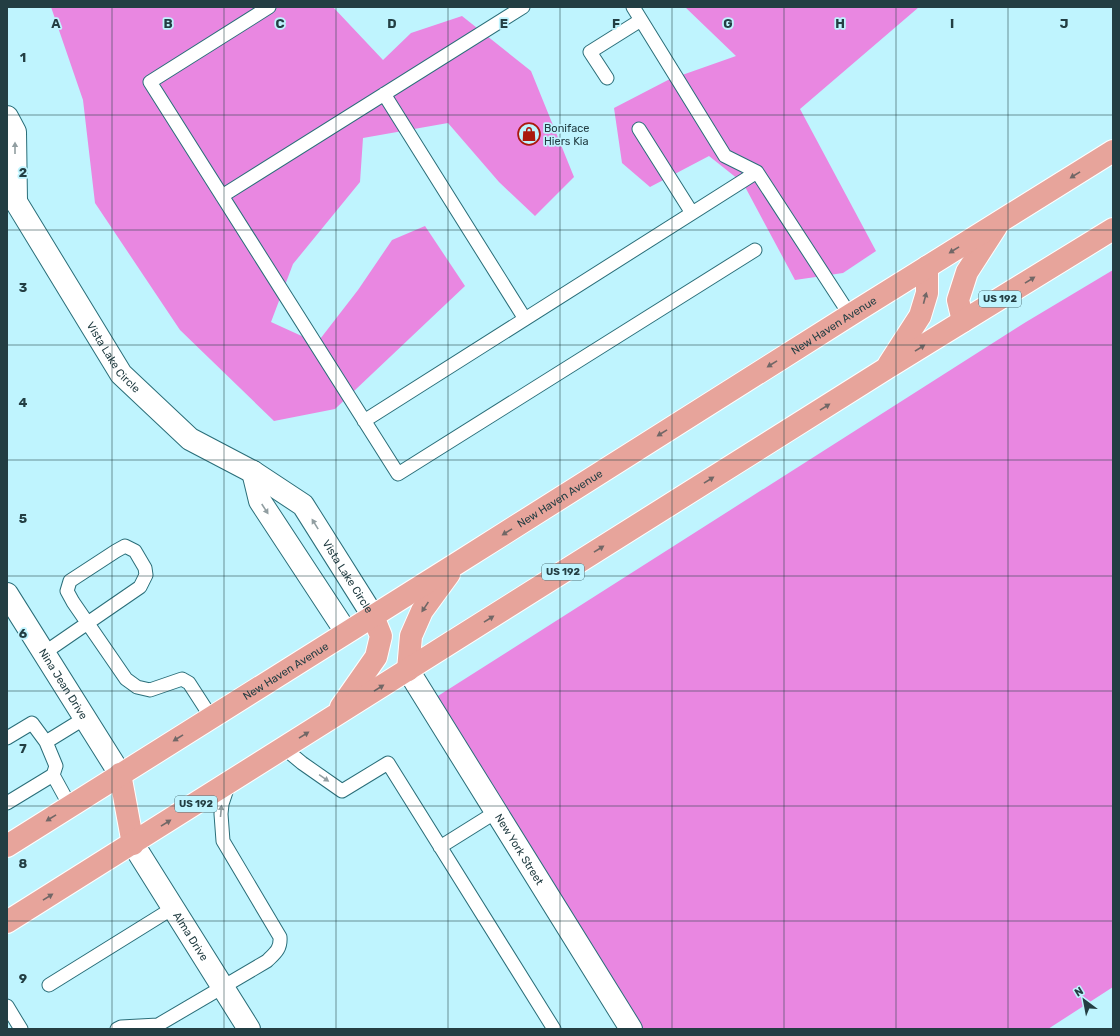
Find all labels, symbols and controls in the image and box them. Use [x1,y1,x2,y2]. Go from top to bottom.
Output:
text: A [51,16,61,31]
text: B [163,16,173,31]
text: C [275,16,285,31]
text: D [387,16,397,31]
text: E [500,16,508,31]
text: F [612,16,620,31]
text: G [723,16,733,31]
text: H [835,16,845,31]
text: I [950,16,954,31]
text: J [1060,16,1068,31]
text: 1 [20,50,26,65]
shop icon: Boniface Hiers Kia [516,121,542,147]
place label: Boniface Hiers Kia [544,122,589,148]
one-way arrow [12,141,18,154]
text: 2 [19,165,27,180]
one-way arrow [1070,171,1080,179]
one-way arrow [949,246,959,254]
one-way arrow [1025,276,1036,283]
text: 3 [19,280,28,295]
road number: US 192 [979,291,1021,307]
one-way arrow [922,292,928,304]
street label: New Haven Avenue [789,294,879,357]
street label: Vista Lake Circle [84,319,143,395]
one-way arrow [915,344,925,352]
one-way arrow [767,360,777,368]
text: 4 [19,395,28,410]
one-way arrow [820,403,830,411]
one-way arrow [657,430,668,437]
street label: New Haven Avenue [515,467,605,530]
one-way arrow [704,476,714,484]
one-way arrow [261,503,269,514]
text: 5 [19,511,27,526]
one-way arrow [312,518,319,530]
one-way arrow [502,528,512,536]
street label: Vista Lake Circle [320,537,376,615]
one-way arrow [593,546,605,553]
road number: US 192 [542,564,584,580]
one-way arrow [421,602,429,613]
one-way arrow [483,615,495,622]
text: 6 [19,626,28,641]
street label: New Haven Avenue [240,639,331,703]
street label: Nina Jean Drive [36,646,90,721]
one-way arrow [373,684,385,691]
one-way arrow [299,731,309,739]
one-way arrow [172,734,184,741]
text: 7 [19,741,27,756]
one-way arrow [319,774,329,782]
road number: US 192 [175,796,217,812]
one-way arrow [218,805,225,817]
street label: New York Street [492,811,547,888]
one-way arrow [46,814,57,821]
one-way arrow [161,819,171,827]
text: 8 [19,856,28,871]
one-way arrow [43,893,53,901]
street label: Alma Drive [171,910,211,963]
text: 9 [19,971,27,986]
north arrow [1064,980,1104,1020]
text: N [1072,984,1086,1000]

